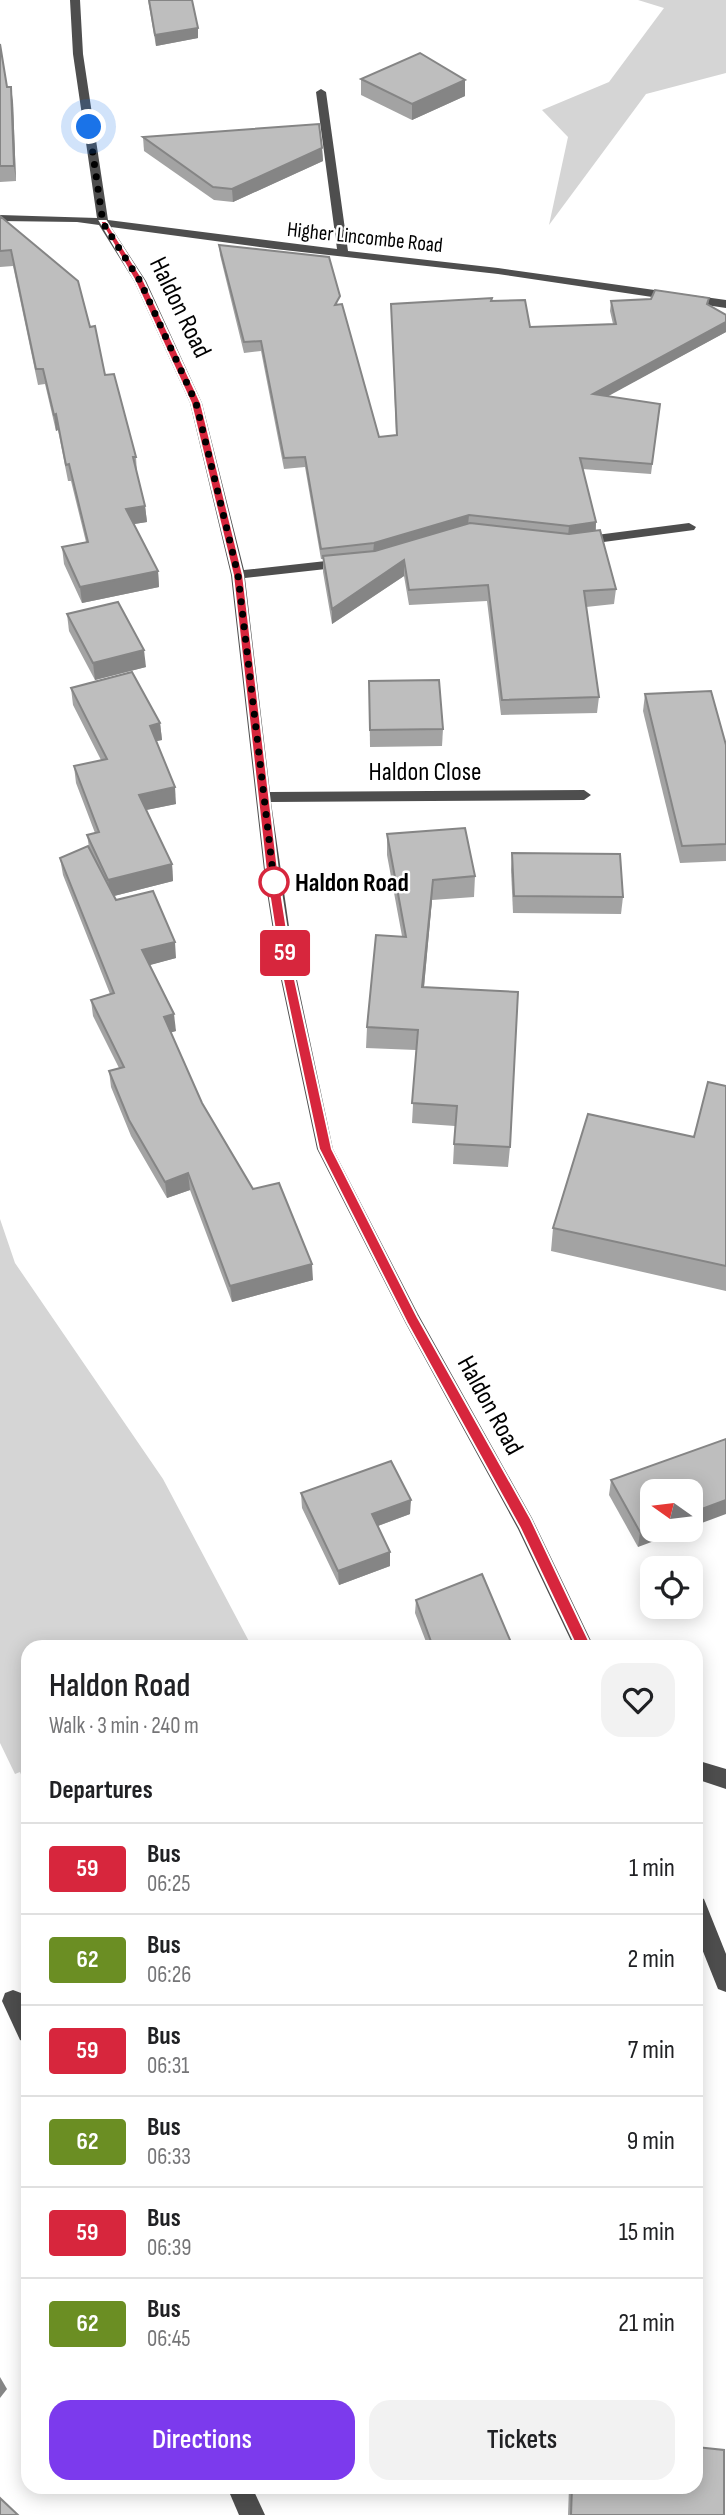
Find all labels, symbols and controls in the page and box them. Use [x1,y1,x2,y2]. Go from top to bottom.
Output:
your location [71,109,106,144]
street label: Higher Lincombe Road [286,217,444,258]
street label: Haldon Road [142,252,217,363]
street label: Haldon Close [369,757,481,788]
marker: Haldon Road [259,867,289,897]
place label: Haldon Road [295,868,409,899]
line badge: 59 [254,930,316,976]
text: 59 [274,938,296,967]
street label: Haldon Road [450,1351,529,1461]
north arrow [640,1479,704,1542]
map controls [640,1479,703,1619]
button: locate [640,1556,703,1619]
button: heart [601,1663,675,1737]
text: Haldon Road [49,1666,191,1706]
text: Walk · 3 min · 240 m [49,1712,199,1740]
text: Departures [49,1775,153,1806]
text: Bus [147,1839,181,1870]
text: 1 min [629,1853,675,1884]
text: 59 [77,1854,98,1883]
text: 06:25 [147,1870,190,1898]
text: Bus [147,1930,181,1961]
text: 2 min [627,1944,675,1975]
text: 62 [77,1945,98,1974]
text: 06:26 [147,1961,191,1989]
text: Bus [147,2021,181,2052]
text: 7 min [628,2035,675,2066]
text: 59 [77,2036,98,2065]
text: 06:31 [147,2052,189,2080]
text: Bus [147,2112,181,2143]
text: 9 min [627,2126,675,2157]
text: 62 [77,2127,98,2156]
text: 06:33 [147,2143,191,2171]
text: Bus [147,2203,181,2234]
text: 15 min [619,2217,675,2248]
text: 59 [77,2218,98,2247]
text: 06:39 [147,2234,192,2262]
text: Bus [147,2294,181,2325]
text: 21 min [618,2308,675,2339]
text: 62 [77,2309,98,2338]
text: 06:45 [147,2325,191,2353]
button: Directions [49,2400,355,2480]
button: Tickets [369,2400,675,2480]

